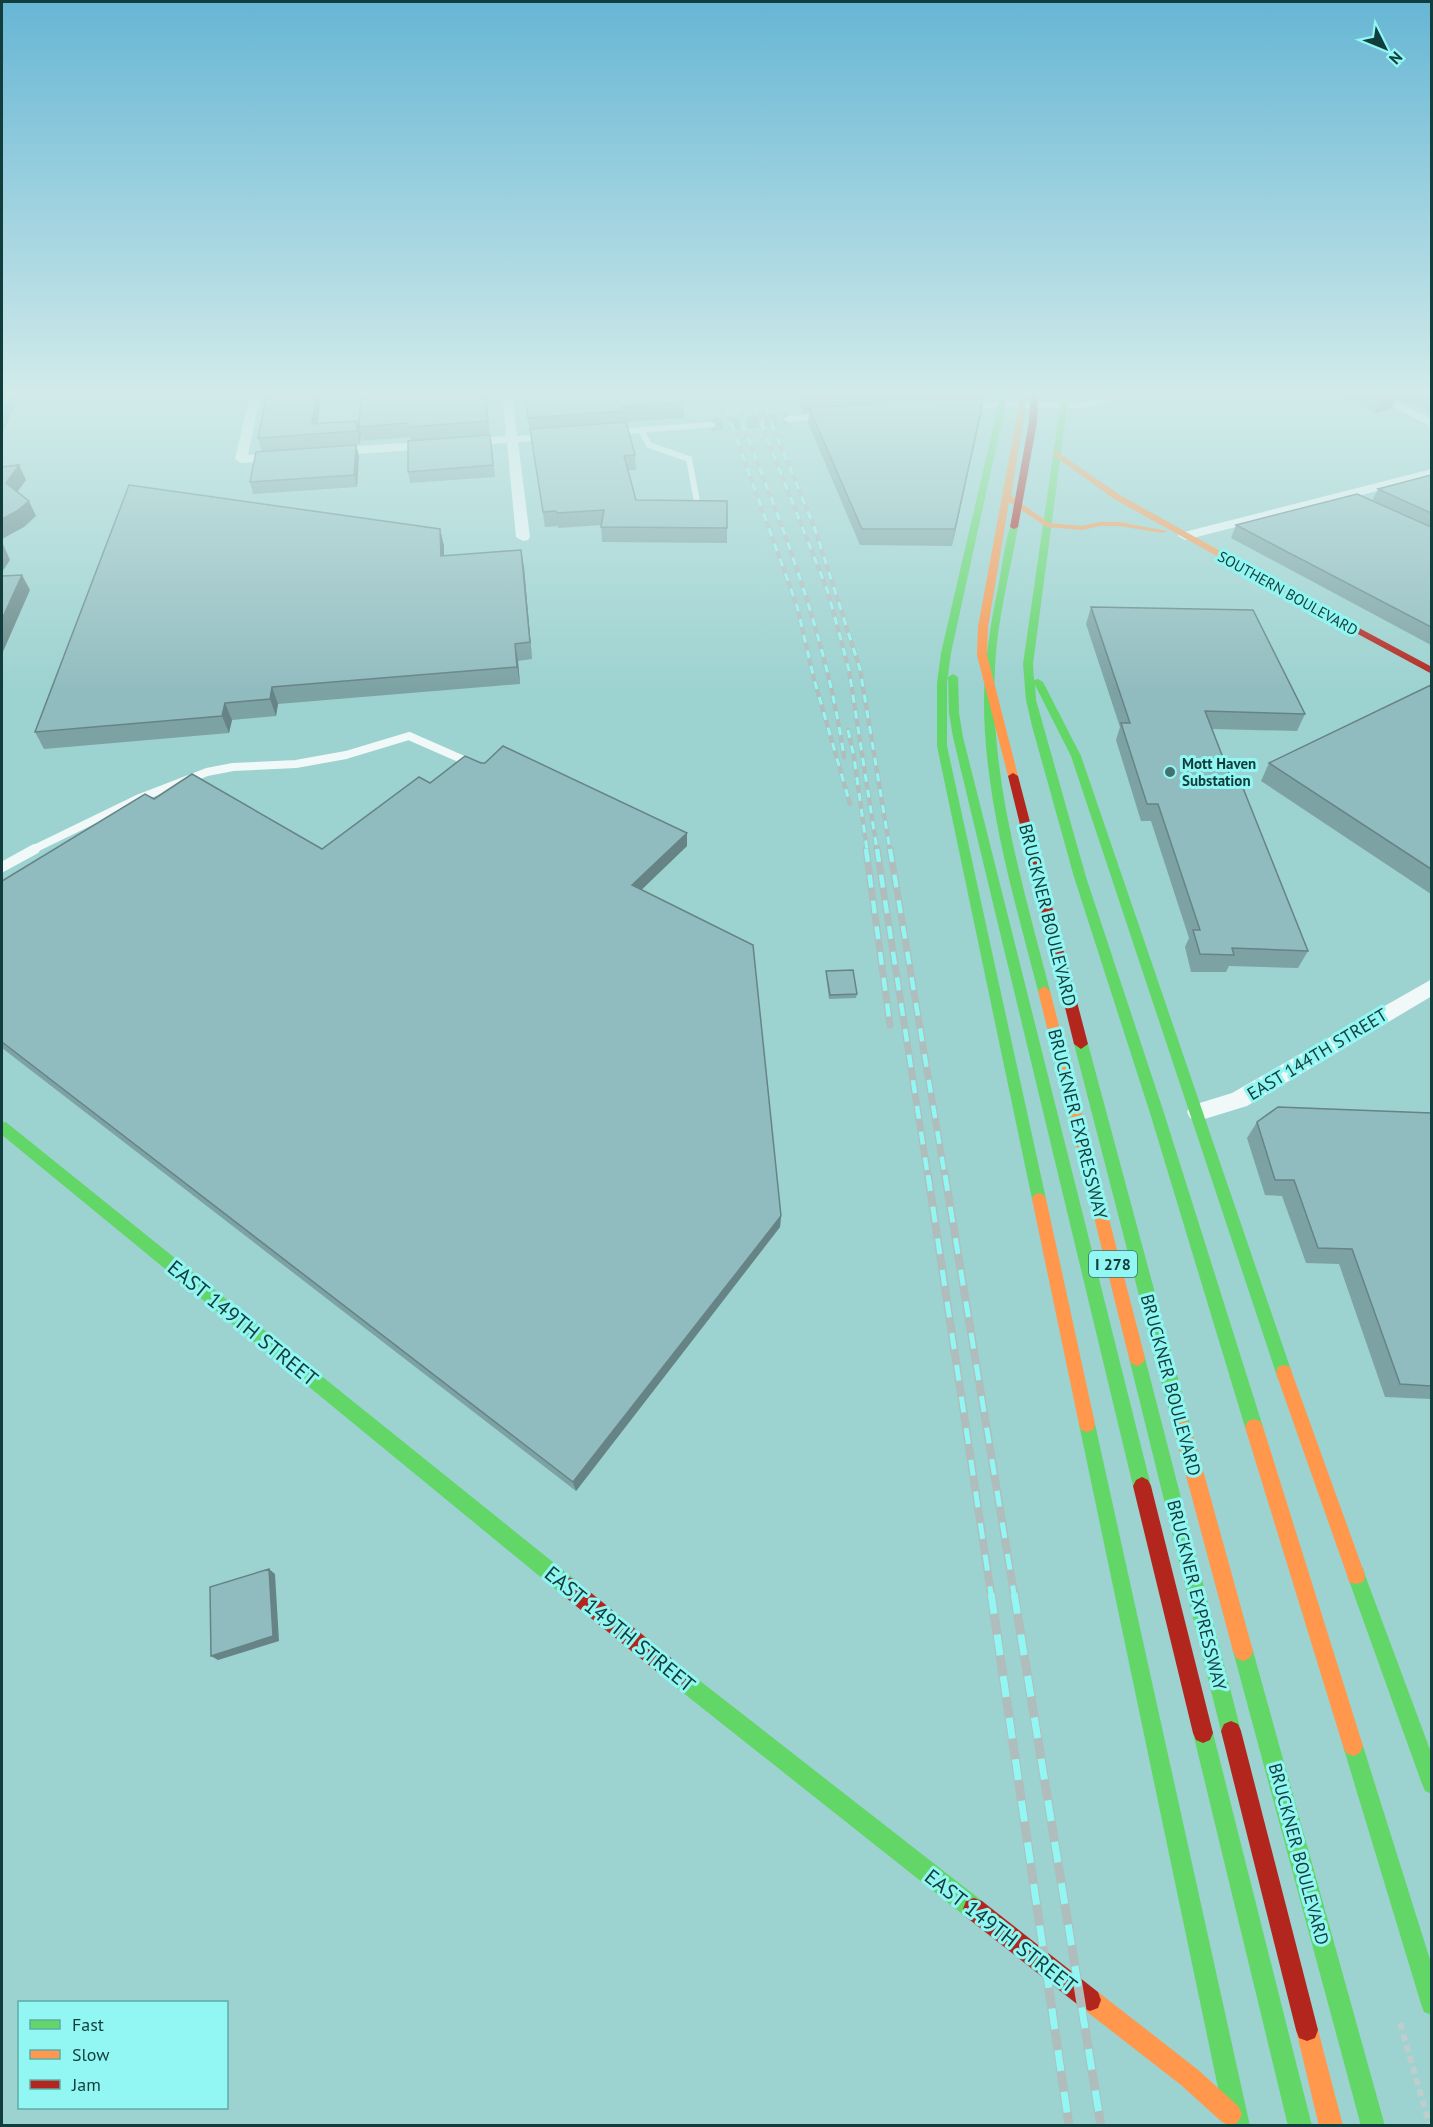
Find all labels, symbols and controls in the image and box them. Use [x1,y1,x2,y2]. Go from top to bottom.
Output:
north arrow [1355,18,1415,78]
text: N [1385,48,1407,69]
street label: SOUTHERN BOULEVARD [1215,547,1361,639]
place label: Mott Haven Substation [1182,754,1256,790]
marker: Mott Haven Substation [1163,765,1177,779]
street label: BRUCKNER BOULEVARD [1014,821,1082,1009]
street label: EAST 144TH STREET [1243,1003,1391,1105]
street label: BRUCKNER EXPRESSWAY [1043,1026,1113,1222]
road number: I 278 [1089,1251,1137,1277]
street label: EAST 149TH STREET [162,1254,324,1392]
street label: BRUCKNER BOULEVARD [1136,1291,1206,1479]
street label: BRUCKNER EXPRESSWAY [1162,1497,1232,1693]
street label: EAST 149TH STREET [539,1560,701,1698]
street label: BRUCKNER BOULEVARD [1264,1760,1334,1948]
street label: EAST 149TH STREET [919,1863,1083,1999]
legend [18,2001,228,2109]
text: Fast [72,2013,104,2036]
text: Slow [72,2043,110,2066]
text: Jam [71,2073,101,2096]

